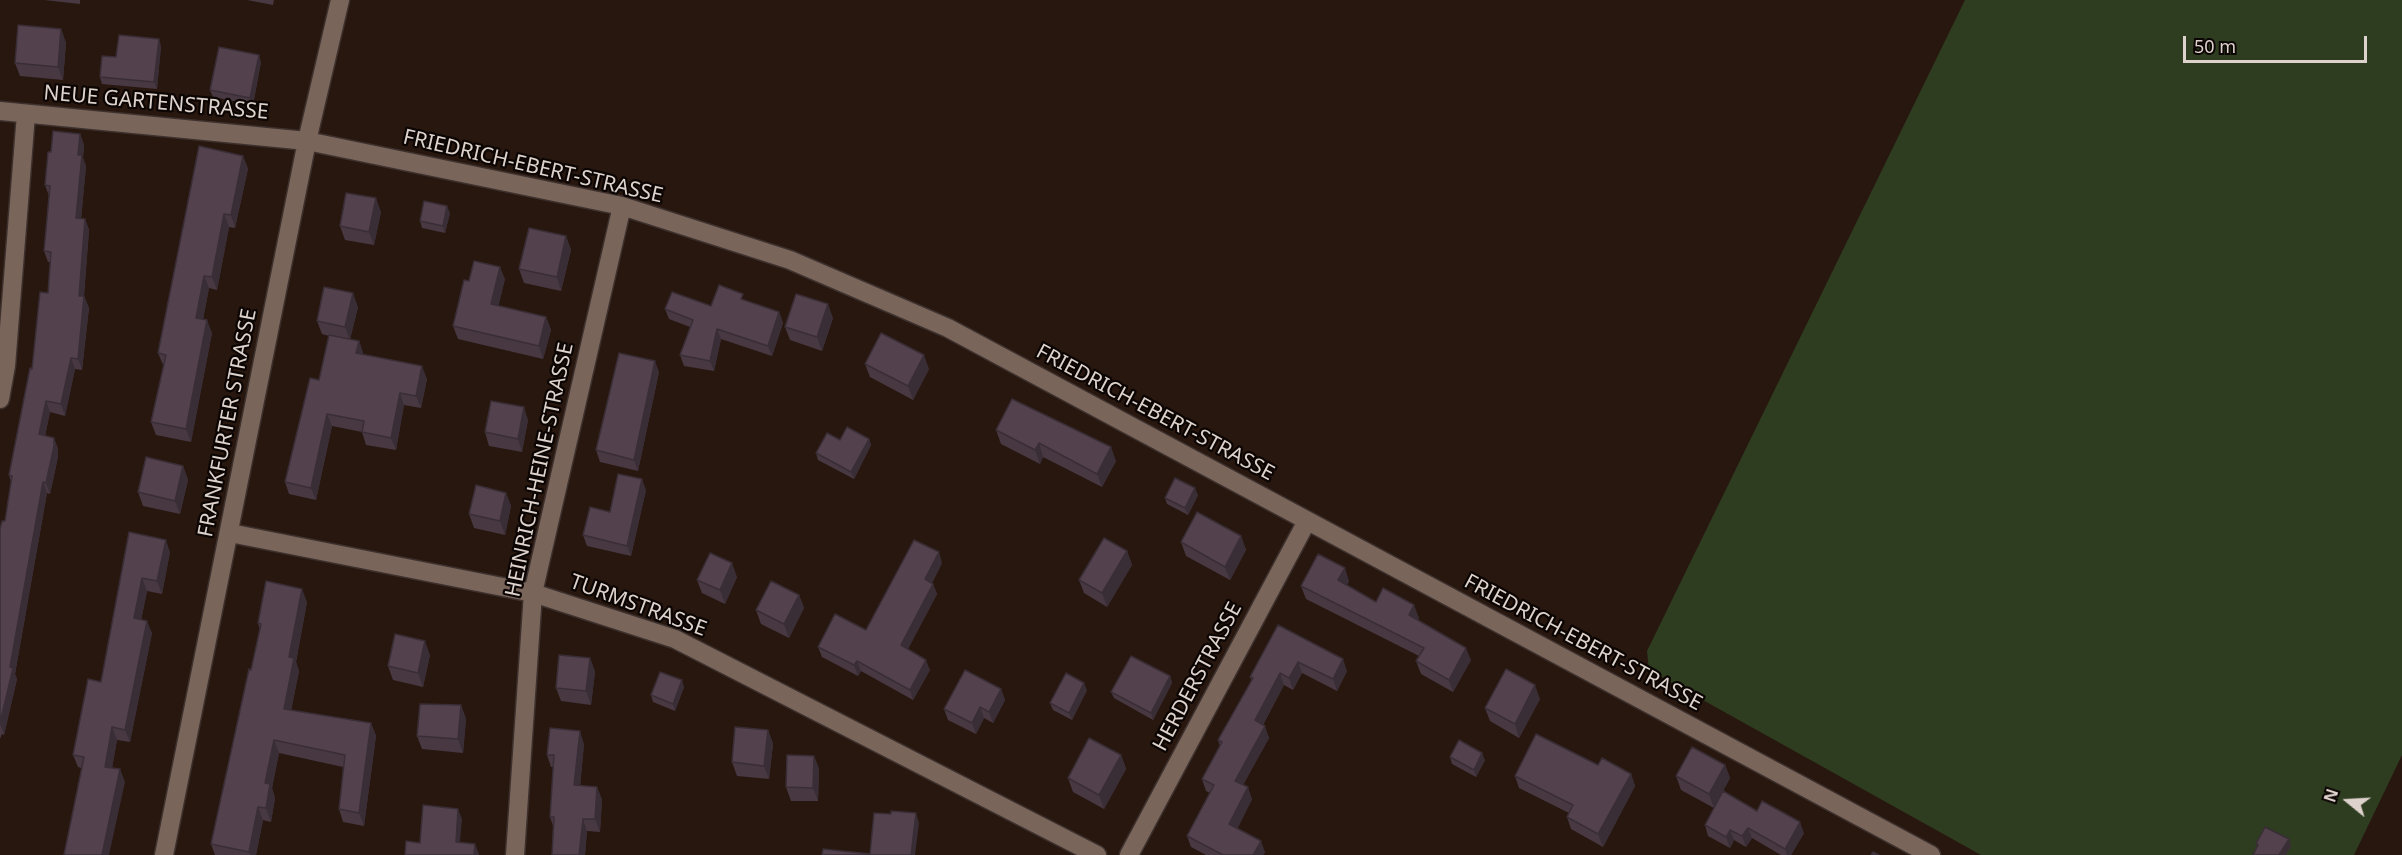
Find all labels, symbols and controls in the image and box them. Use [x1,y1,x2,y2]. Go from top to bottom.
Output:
scale bar [2186,24,2370,62]
text: 50 m [2194,34,2236,58]
street label: NEUE GARTENSTRASSE [43,81,269,125]
street label: FRIEDRICH-EBERT-STRASSE [401,125,665,209]
street label: FRANKFURTER STRASSE [194,307,262,539]
street label: FRIEDRICH-EBERT-STRASSE [1032,339,1278,487]
street label: HEINRICH-HEINE-STRASSE [501,341,579,599]
street label: FRIEDRICH-EBERT-STRASSE [1460,569,1706,717]
street label: TURMSTRASSE [566,570,710,642]
street label: HERDERSTRASSE [1148,598,1248,756]
north arrow [2318,771,2378,831]
text: N [2318,786,2343,805]

